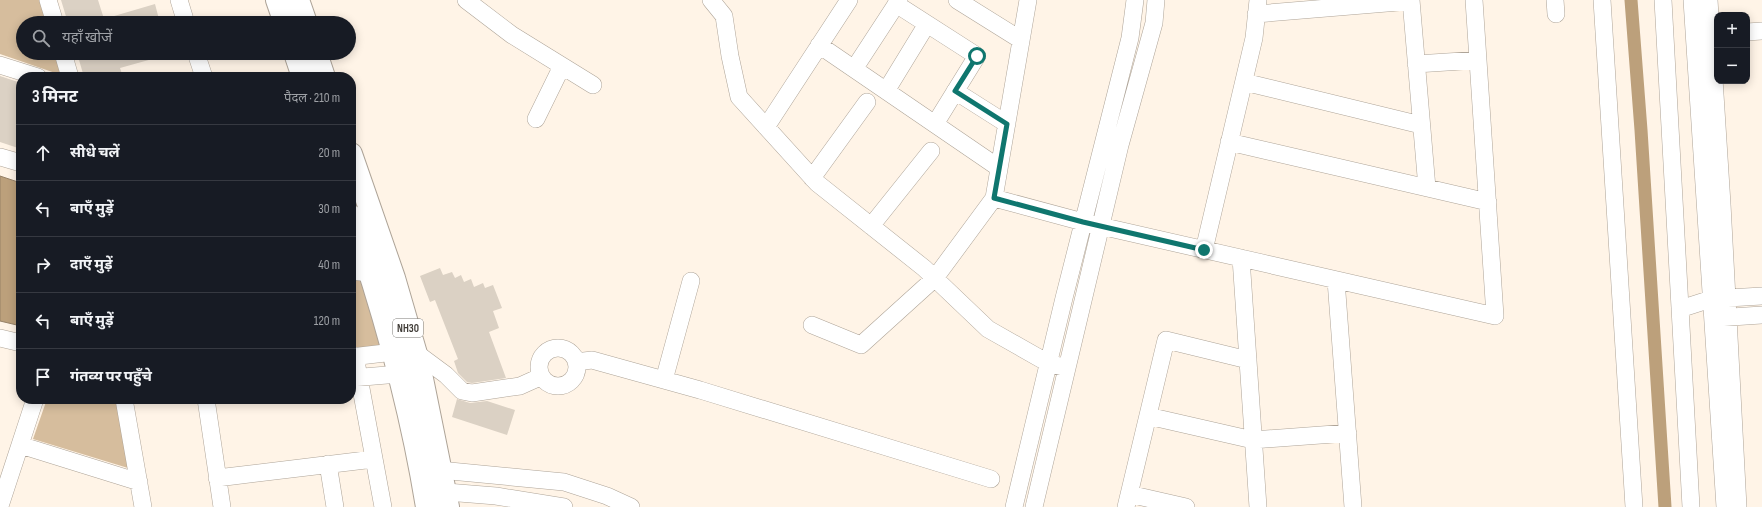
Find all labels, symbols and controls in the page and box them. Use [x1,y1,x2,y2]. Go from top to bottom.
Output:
map controls [1714,12,1750,84]
button: + [1714,12,1750,48]
search box [16,16,356,60]
icon: search [30,27,52,49]
text: यहाँ खोजें [62,28,112,47]
route start [968,47,986,65]
button: − [1714,48,1750,84]
text: 3 मिनट [32,87,78,107]
text: पैदल · 210 m [284,90,340,106]
icon: ahead [32,142,54,164]
text: सीधे चलें [70,143,120,162]
text: 20 m [318,145,340,161]
icon: left [32,198,54,220]
text: बाएँ मुड़ें [70,199,113,218]
text: 30 m [318,201,340,217]
route end [1195,241,1213,259]
icon: right [32,254,54,276]
text: दाएँ मुड़ें [70,255,113,274]
text: 40 m [318,257,340,273]
icon: left [32,310,54,332]
text: बाएँ मुड़ें [70,311,113,330]
text: 120 m [314,313,340,329]
road number: NH30 [393,319,423,337]
icon: arrive [32,366,54,388]
text: गंतव्य पर पहुँचे [70,367,152,386]

